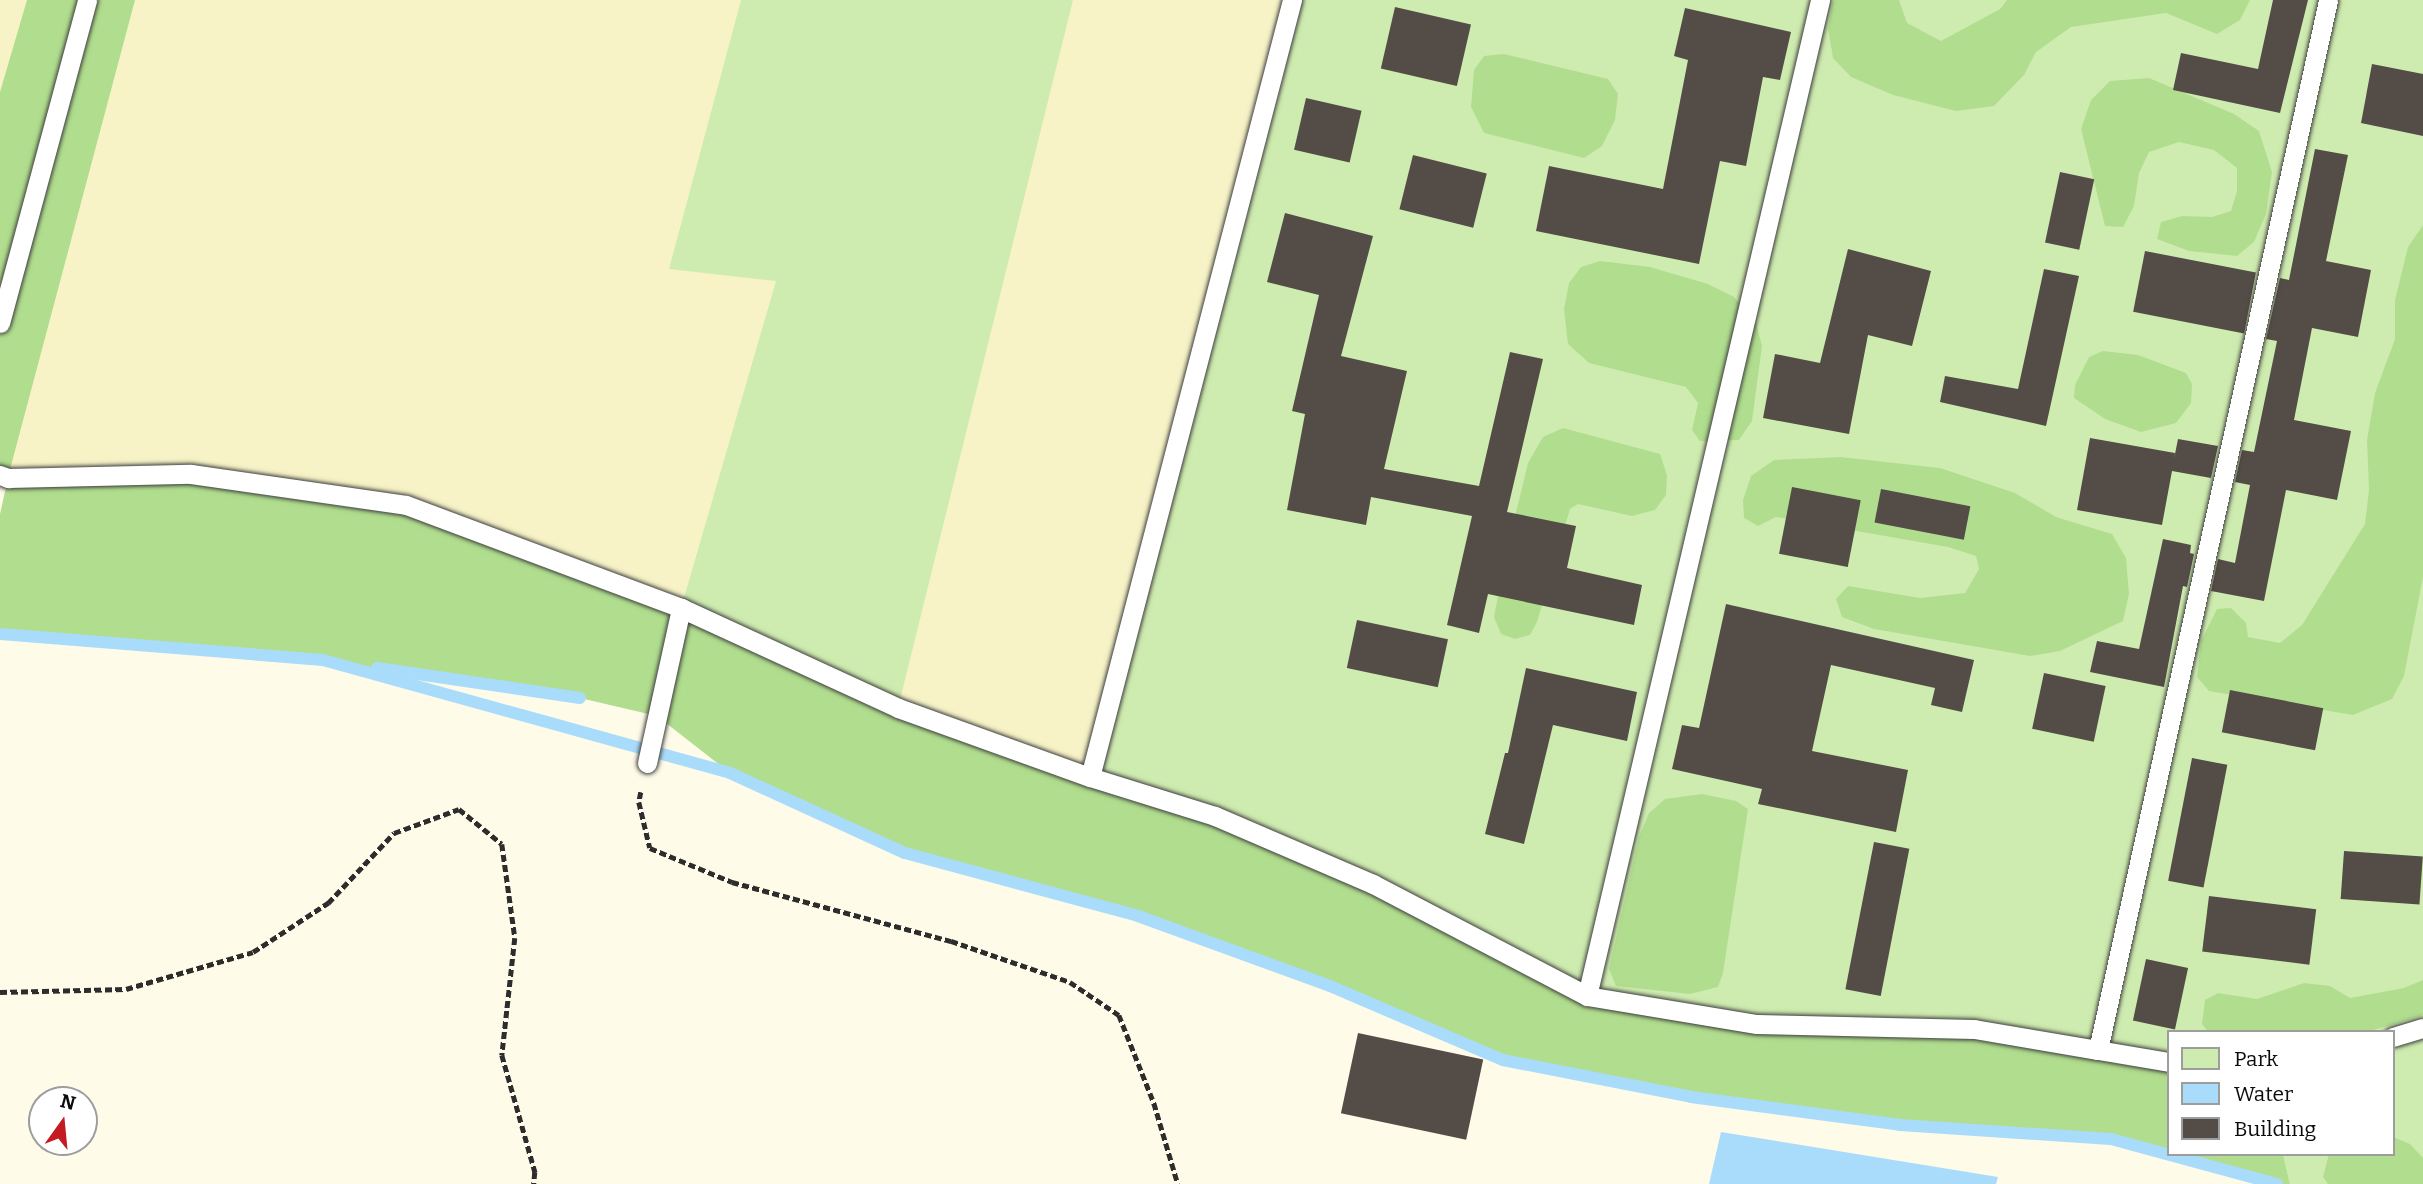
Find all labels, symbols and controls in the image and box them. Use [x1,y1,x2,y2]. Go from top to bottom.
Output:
legend [2168,1030,2395,1156]
text: Park [2234,1046,2278,1072]
text: Water [2234,1081,2293,1107]
north arrow [28,1086,98,1156]
text: N [58,1089,78,1115]
text: Building [2234,1116,2316,1142]

